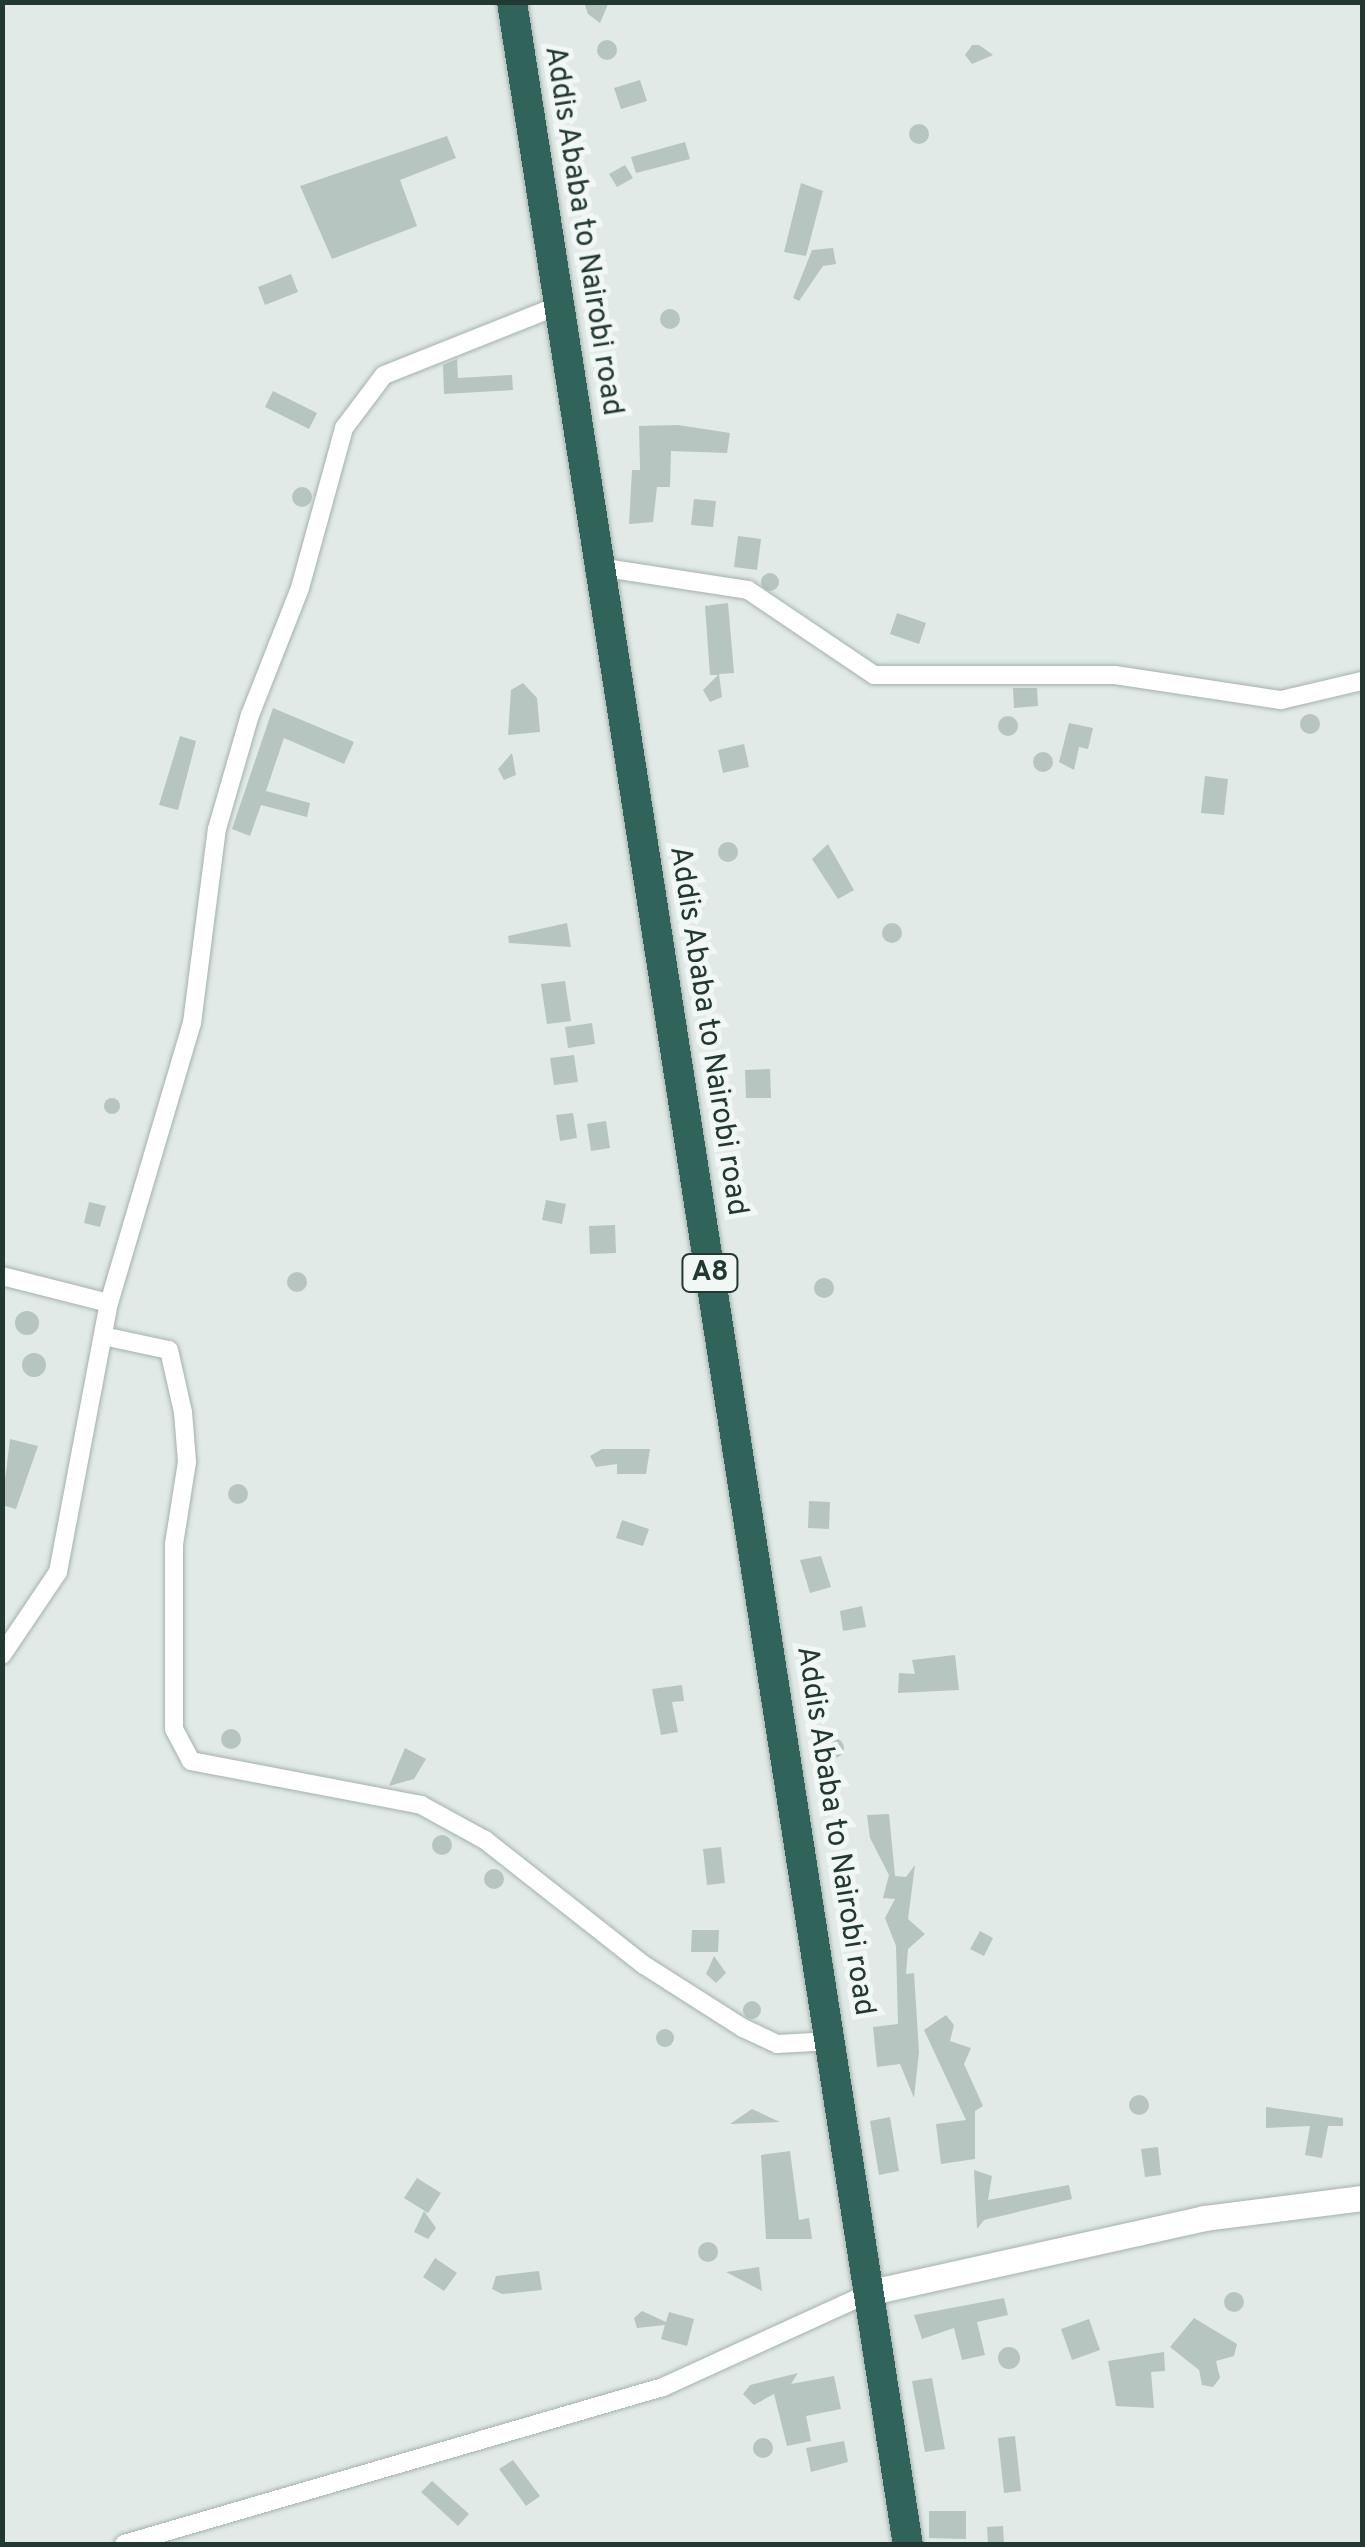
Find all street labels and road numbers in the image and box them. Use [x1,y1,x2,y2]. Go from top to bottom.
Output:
street label: Addis Ababa to Nairobi road [535,43,629,419]
street label: Addis Ababa to Nairobi road [660,843,754,1219]
road number: A8 [680,1250,740,1296]
street label: Addis Ababa to Nairobi road [787,1643,881,2019]

